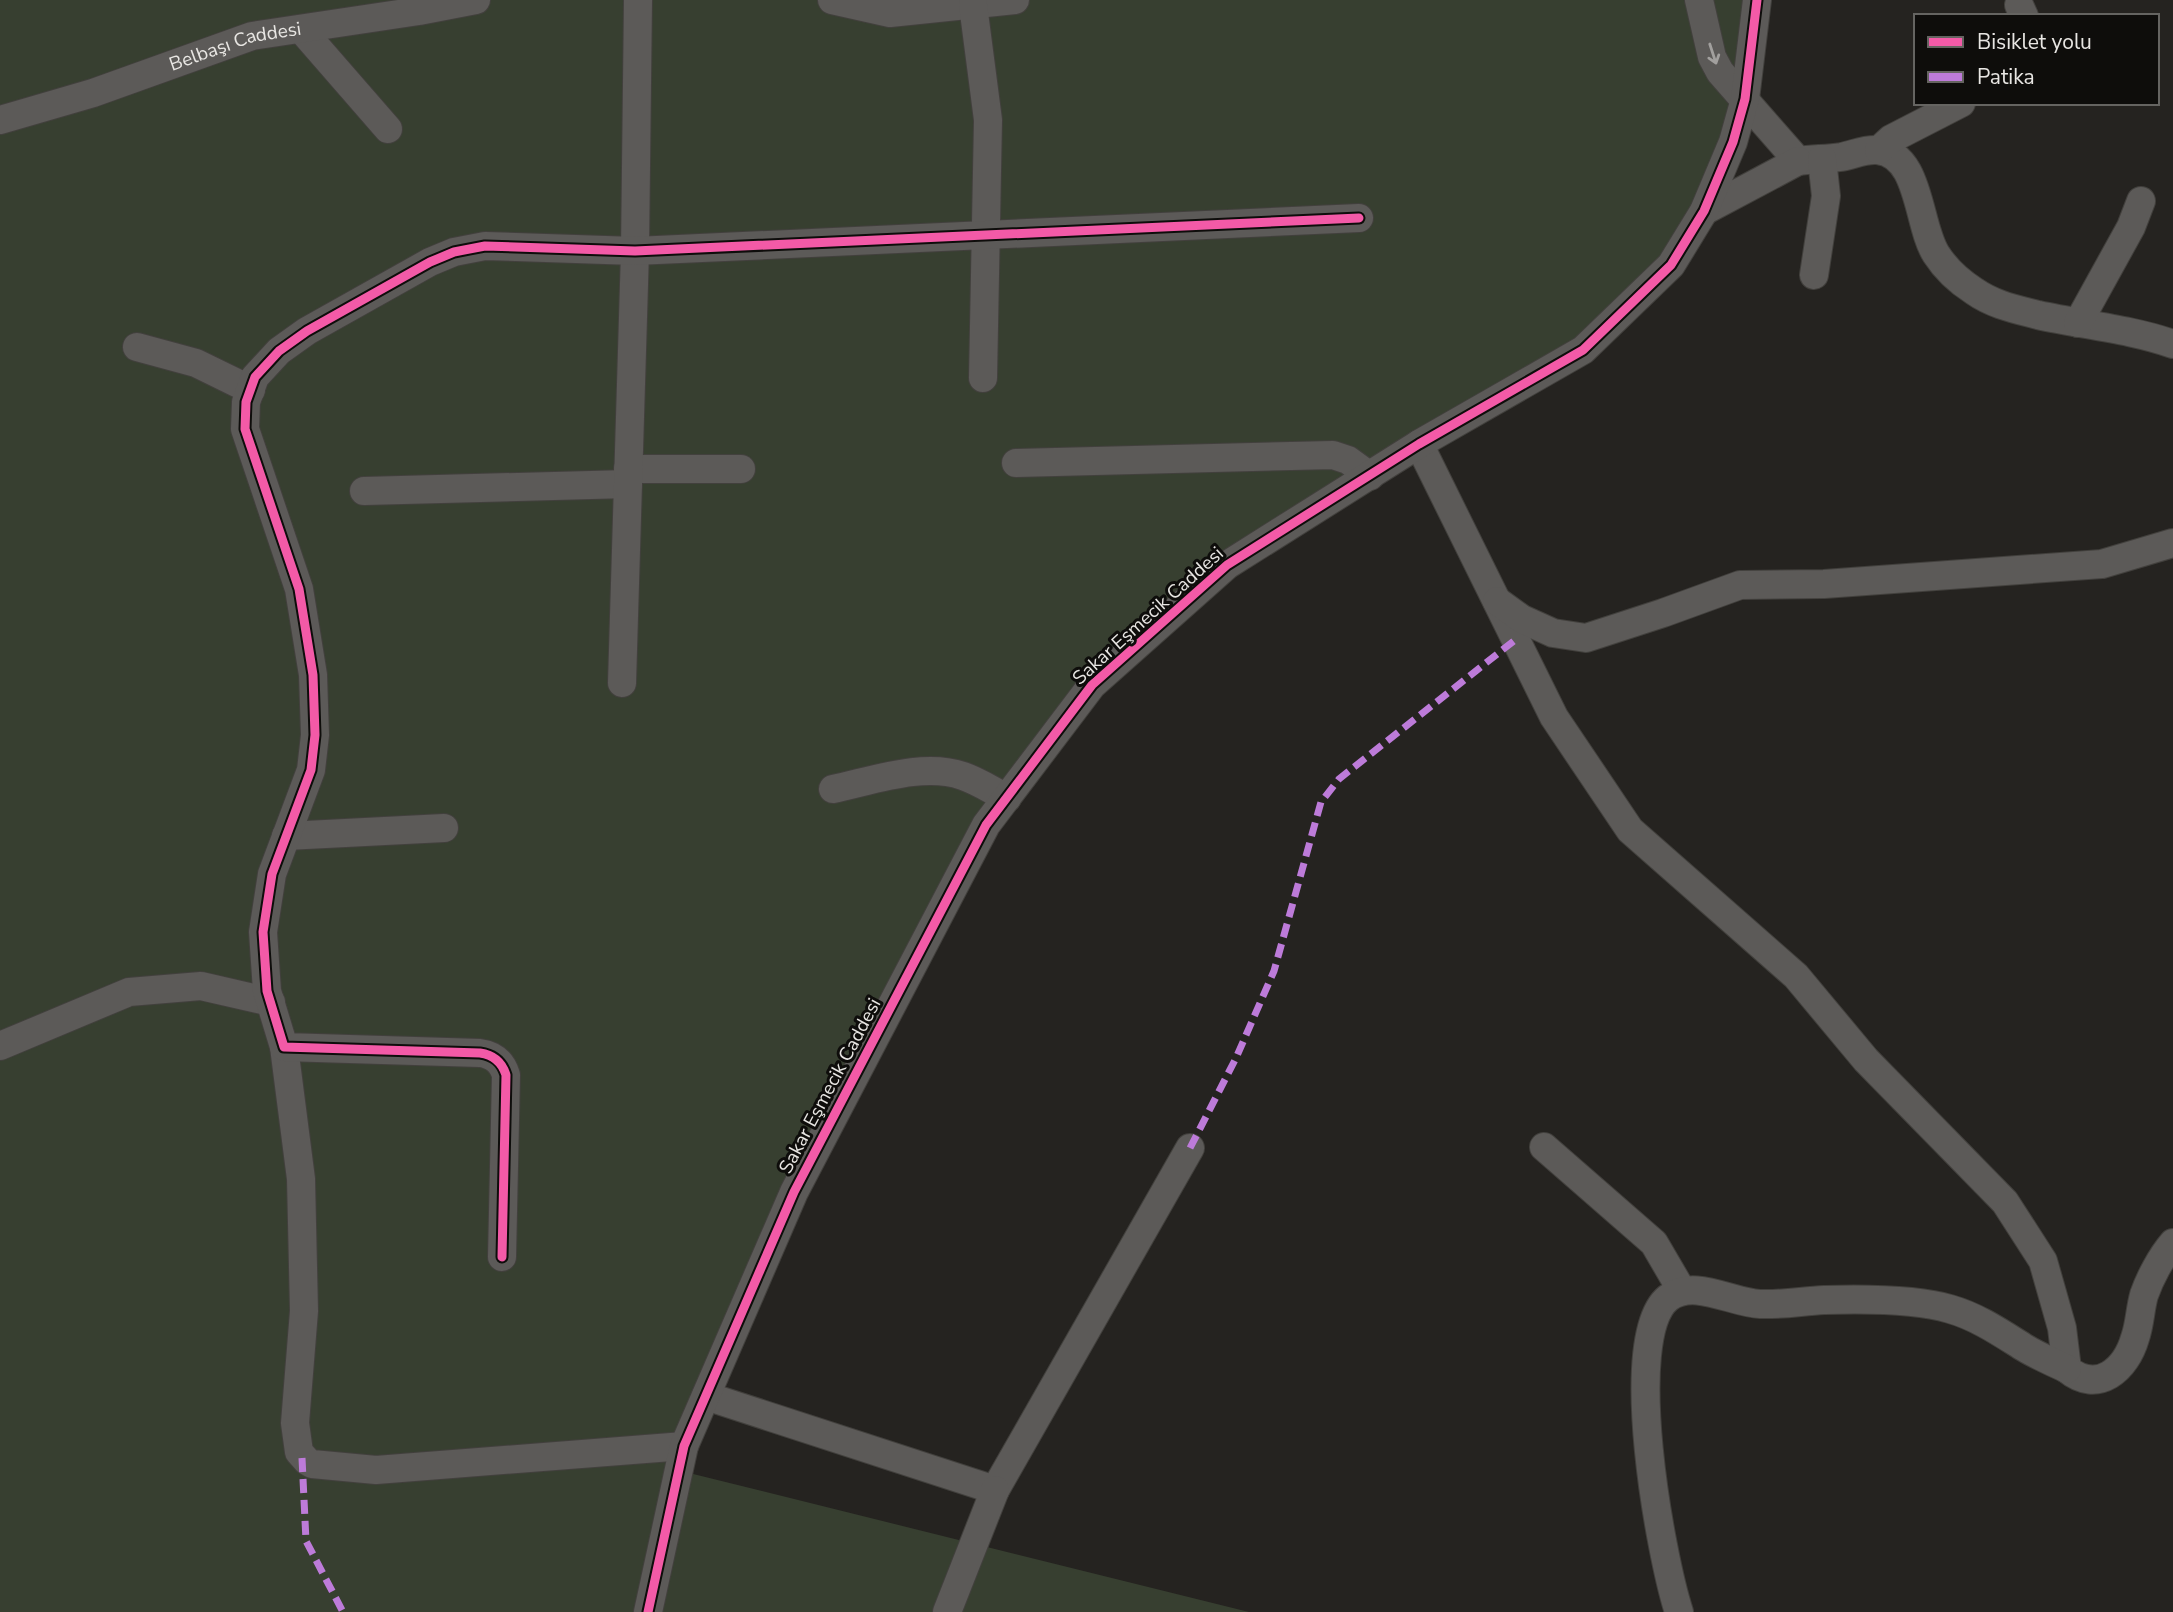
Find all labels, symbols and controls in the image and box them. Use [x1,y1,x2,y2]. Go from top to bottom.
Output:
legend [1914,14,2159,105]
street label: Belbaşı Caddesi [166,16,303,78]
text: Bisiklet yolu [1977,28,2092,56]
one-way arrow [1708,43,1720,65]
text: Patika [1977,63,2035,91]
street label: Sakar Eşmecik Caddesi [1067,541,1229,691]
street label: Sakar Eşmecik Caddesi [773,994,887,1178]

